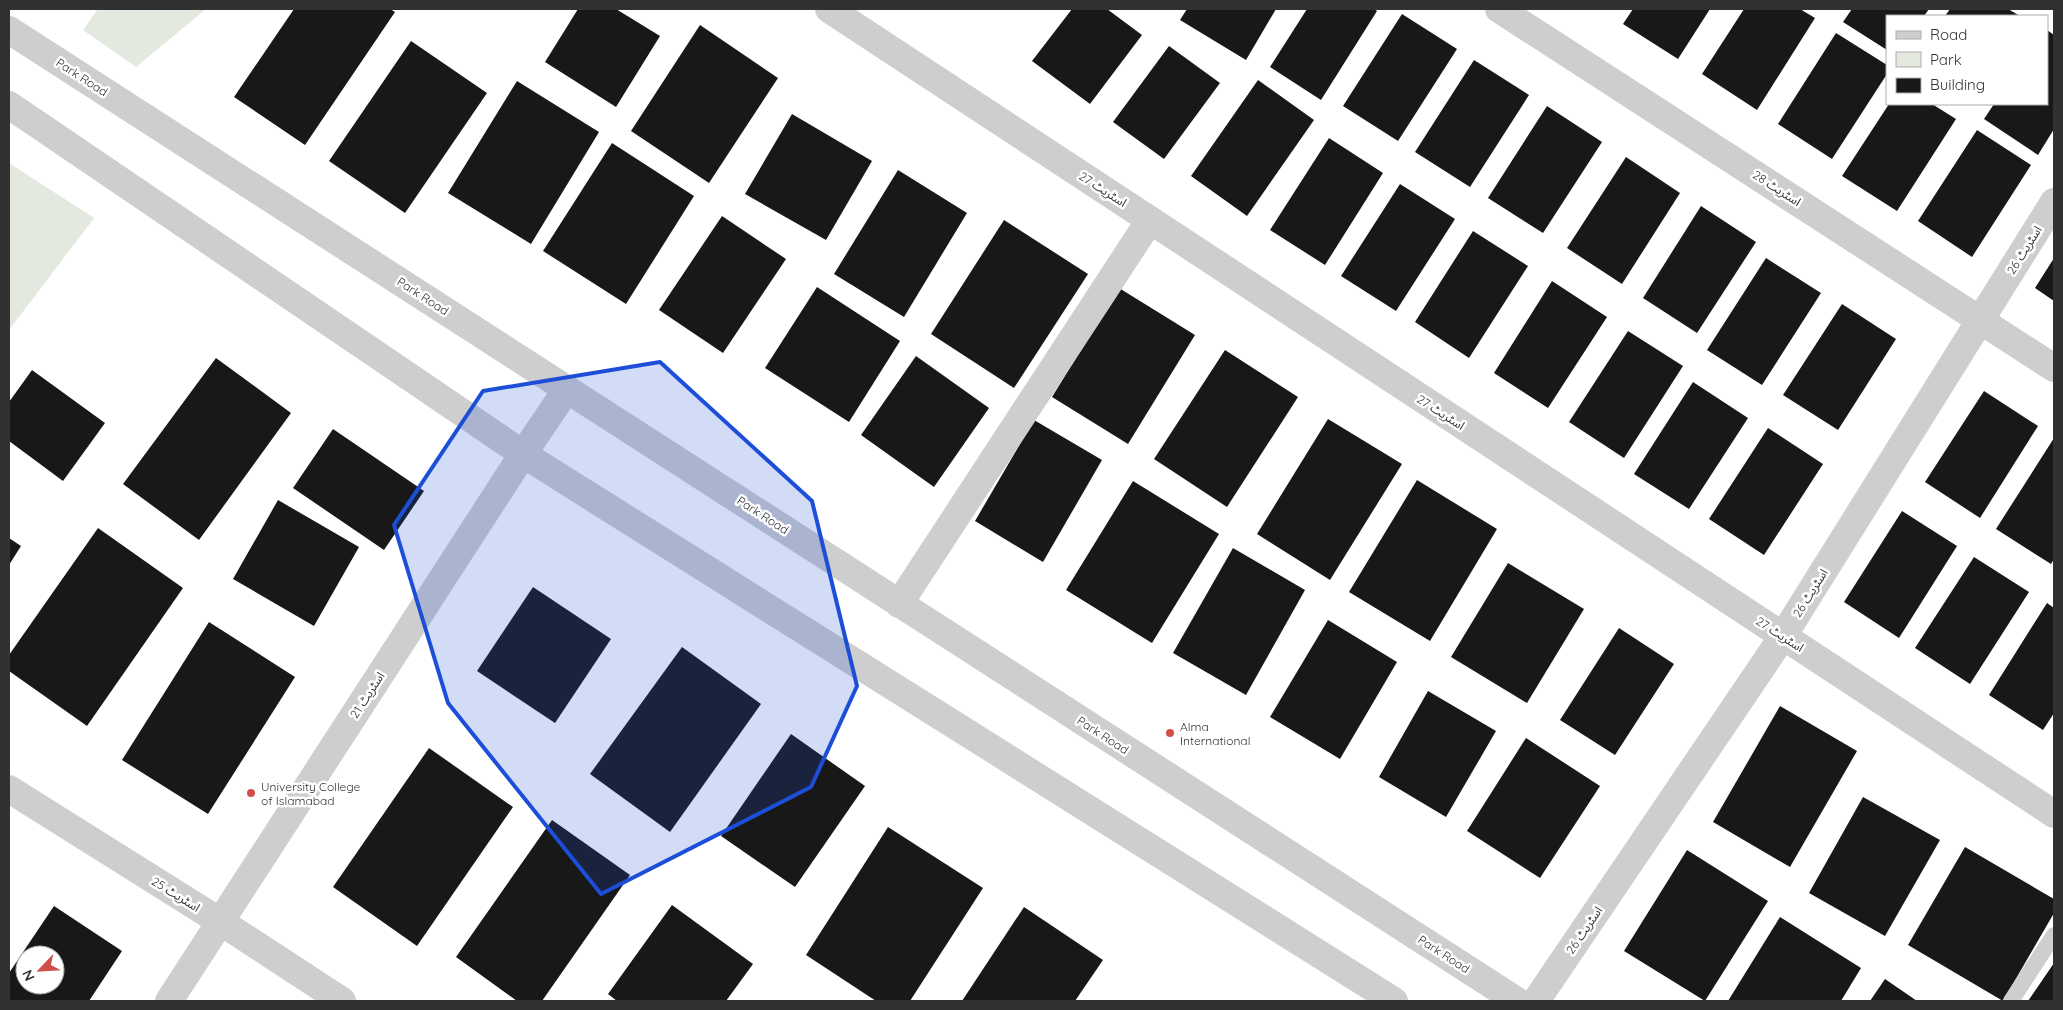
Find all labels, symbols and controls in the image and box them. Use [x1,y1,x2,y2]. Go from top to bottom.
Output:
legend [1886,15,2048,105]
text: Road [1930,25,1967,44]
text: Park [1930,50,1962,69]
street label: Park Road [53,55,111,99]
text: Building [1930,75,1985,94]
street label: اسٹریٹ 28 [1750,167,1804,209]
street label: اسٹریٹ 27 [1076,168,1130,210]
street label: اسٹریٹ 26 [2003,223,2045,277]
street label: Park Road [394,274,452,318]
street label: اسٹریٹ 27 [1414,391,1468,433]
street label: Park Road [734,493,792,537]
street label: اسٹریٹ 26 [1789,566,1831,620]
street label: اسٹریٹ 27 [1753,613,1807,655]
street label: اسٹریٹ 21 [346,669,388,721]
street label: Park Road [1074,713,1132,757]
place label: Alma International [1180,719,1250,748]
marker: Alma International [1164,727,1176,739]
place label: University College of Islamabad [261,779,361,808]
marker: University College of Islamabad [245,787,257,799]
street label: اسٹریٹ 25 [149,873,203,915]
street label: اسٹریٹ 26 [1563,903,1606,957]
street label: Park Road [1415,932,1473,976]
north arrow [15,945,65,995]
text: N [18,967,39,984]

